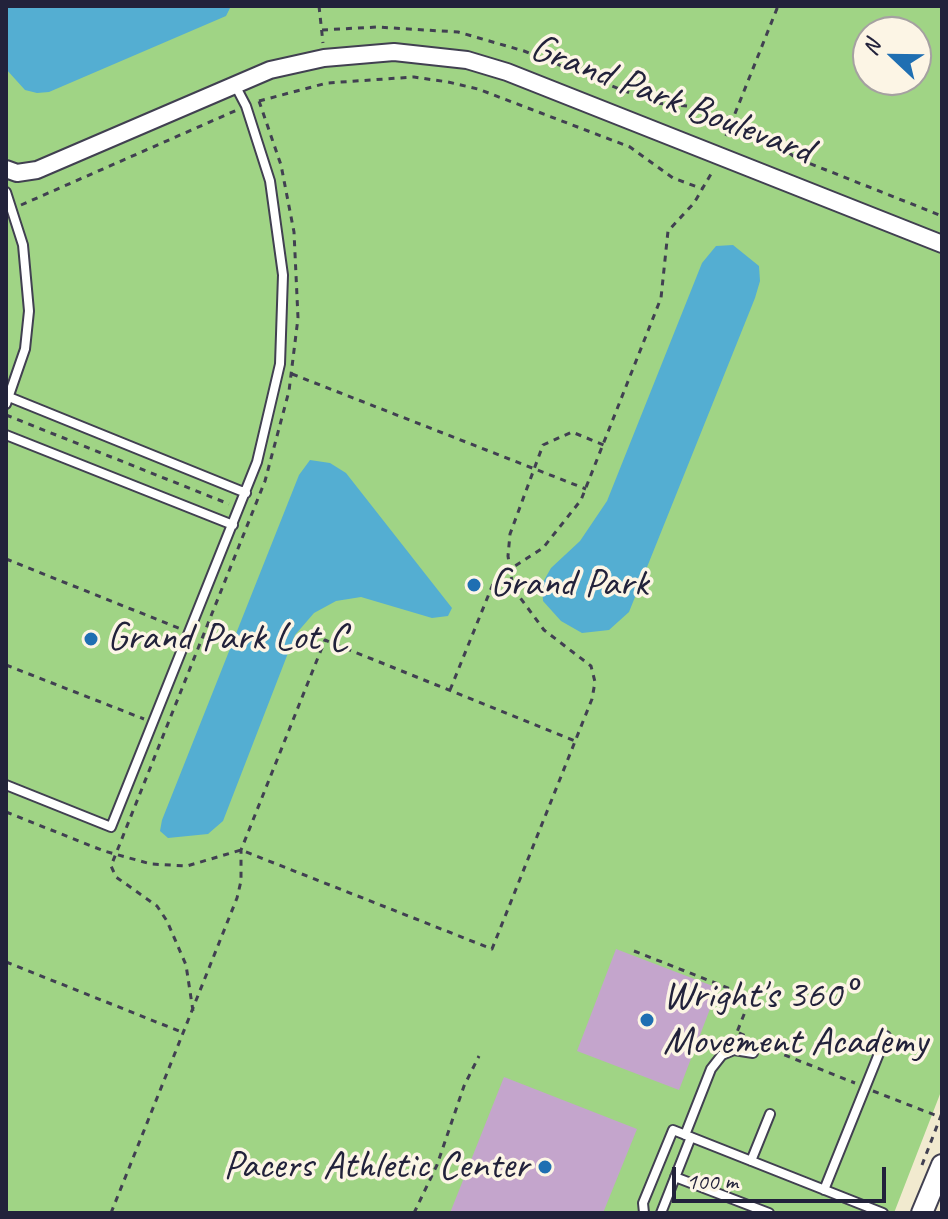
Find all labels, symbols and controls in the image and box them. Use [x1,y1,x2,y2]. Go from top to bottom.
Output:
north arrow [852,16,932,96]
street label: Grand Park Boulevard [523,24,819,176]
text: N [856,36,887,59]
place label: Grand Park [490,561,648,609]
marker: Grand Park [465,576,483,594]
place label: Grand Park Lot C [107,615,348,663]
marker: Grand Park Lot C [82,630,100,648]
place label: Wright's 360° Movement Academy [663,973,927,1067]
marker: Wright's 360° Movement Academy [638,1011,656,1029]
place label: Pacers Athletic Center [223,1143,529,1191]
scale bar [676,1151,890,1201]
marker: Pacers Athletic Center [536,1158,554,1176]
text: 100 m [686,1166,738,1196]

